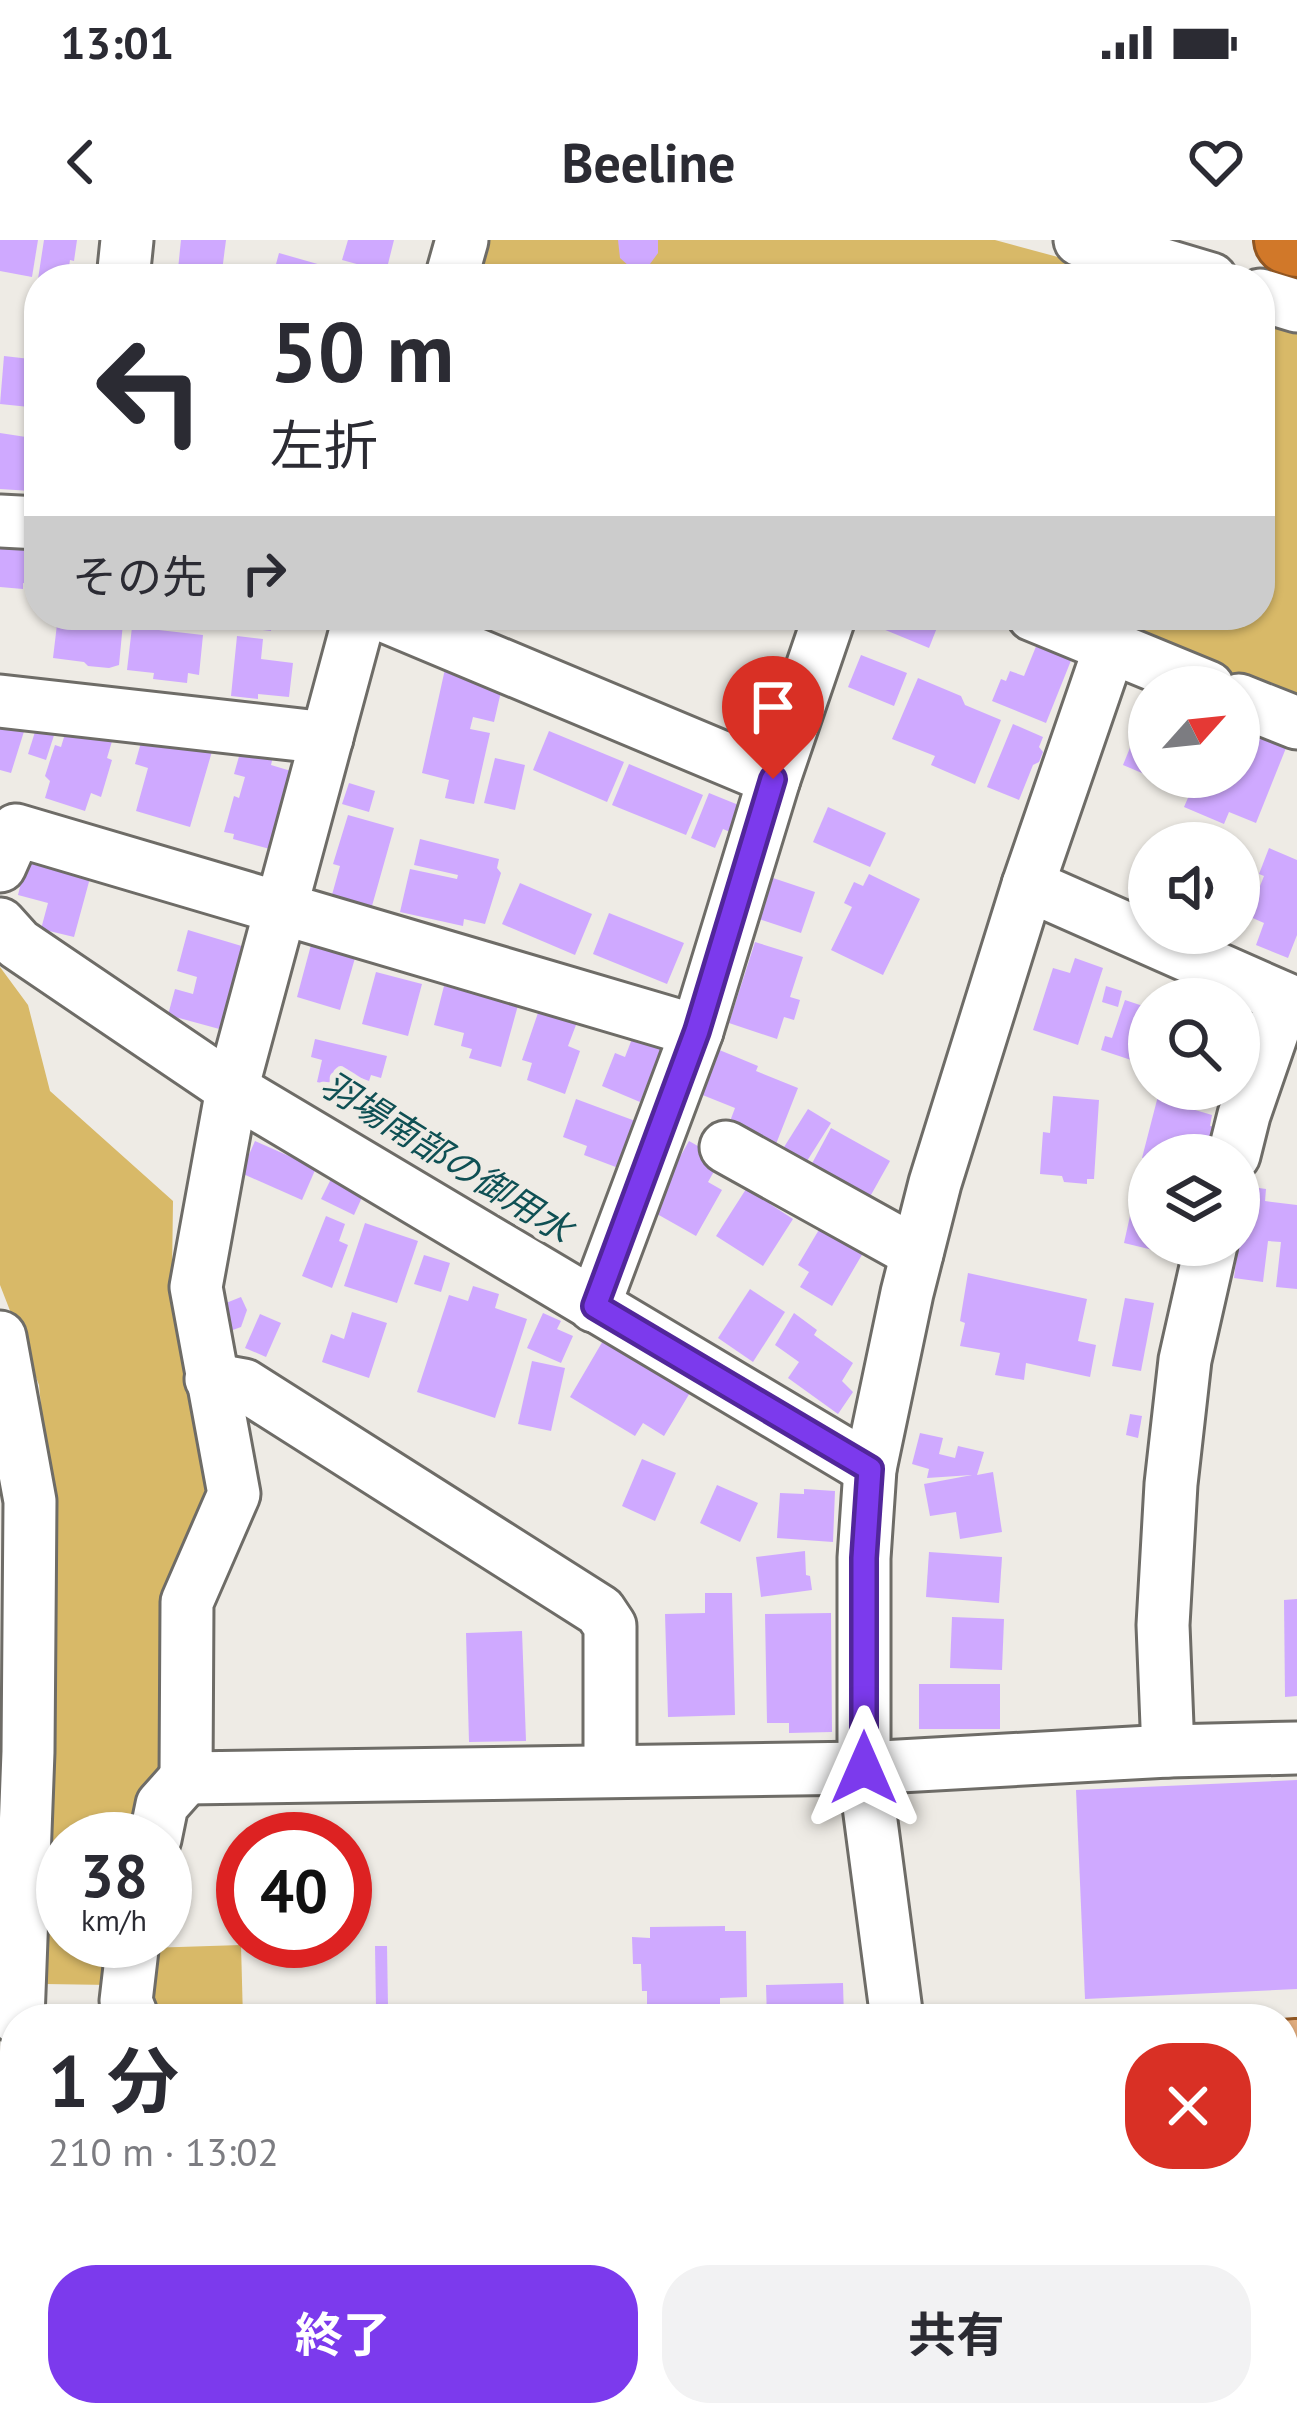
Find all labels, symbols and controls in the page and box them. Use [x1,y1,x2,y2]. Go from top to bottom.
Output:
text: 13:01 [60,13,174,71]
text: Beeline [562,127,735,197]
icon: back [48,129,114,195]
icon: heart [1183,129,1249,195]
text: 50 m [270,296,454,405]
icon: left [72,312,228,468]
text: 左折 [270,410,378,480]
icon: right [231,540,297,606]
text: その先 [72,547,207,605]
pin [722,656,824,779]
north arrow [1128,666,1260,798]
map controls [1128,666,1260,1266]
icon: arrive [740,674,806,740]
button: sound [1128,822,1260,954]
button: search [1128,978,1260,1110]
water label: 羽場南部の御用水 [312,1060,585,1254]
button: layers [1128,1134,1260,1266]
position arrow [801,1705,927,1831]
speed limit sign: 40 [216,1812,372,1968]
text: 38 [80,1836,148,1914]
text: km/h [81,1900,147,1939]
text: 1 分 [48,2034,179,2127]
button: close [1125,2043,1251,2169]
text: 210 m · 13:02 [48,2126,279,2177]
button: 終了 [48,2265,638,2403]
button: 共有 [662,2265,1251,2403]

